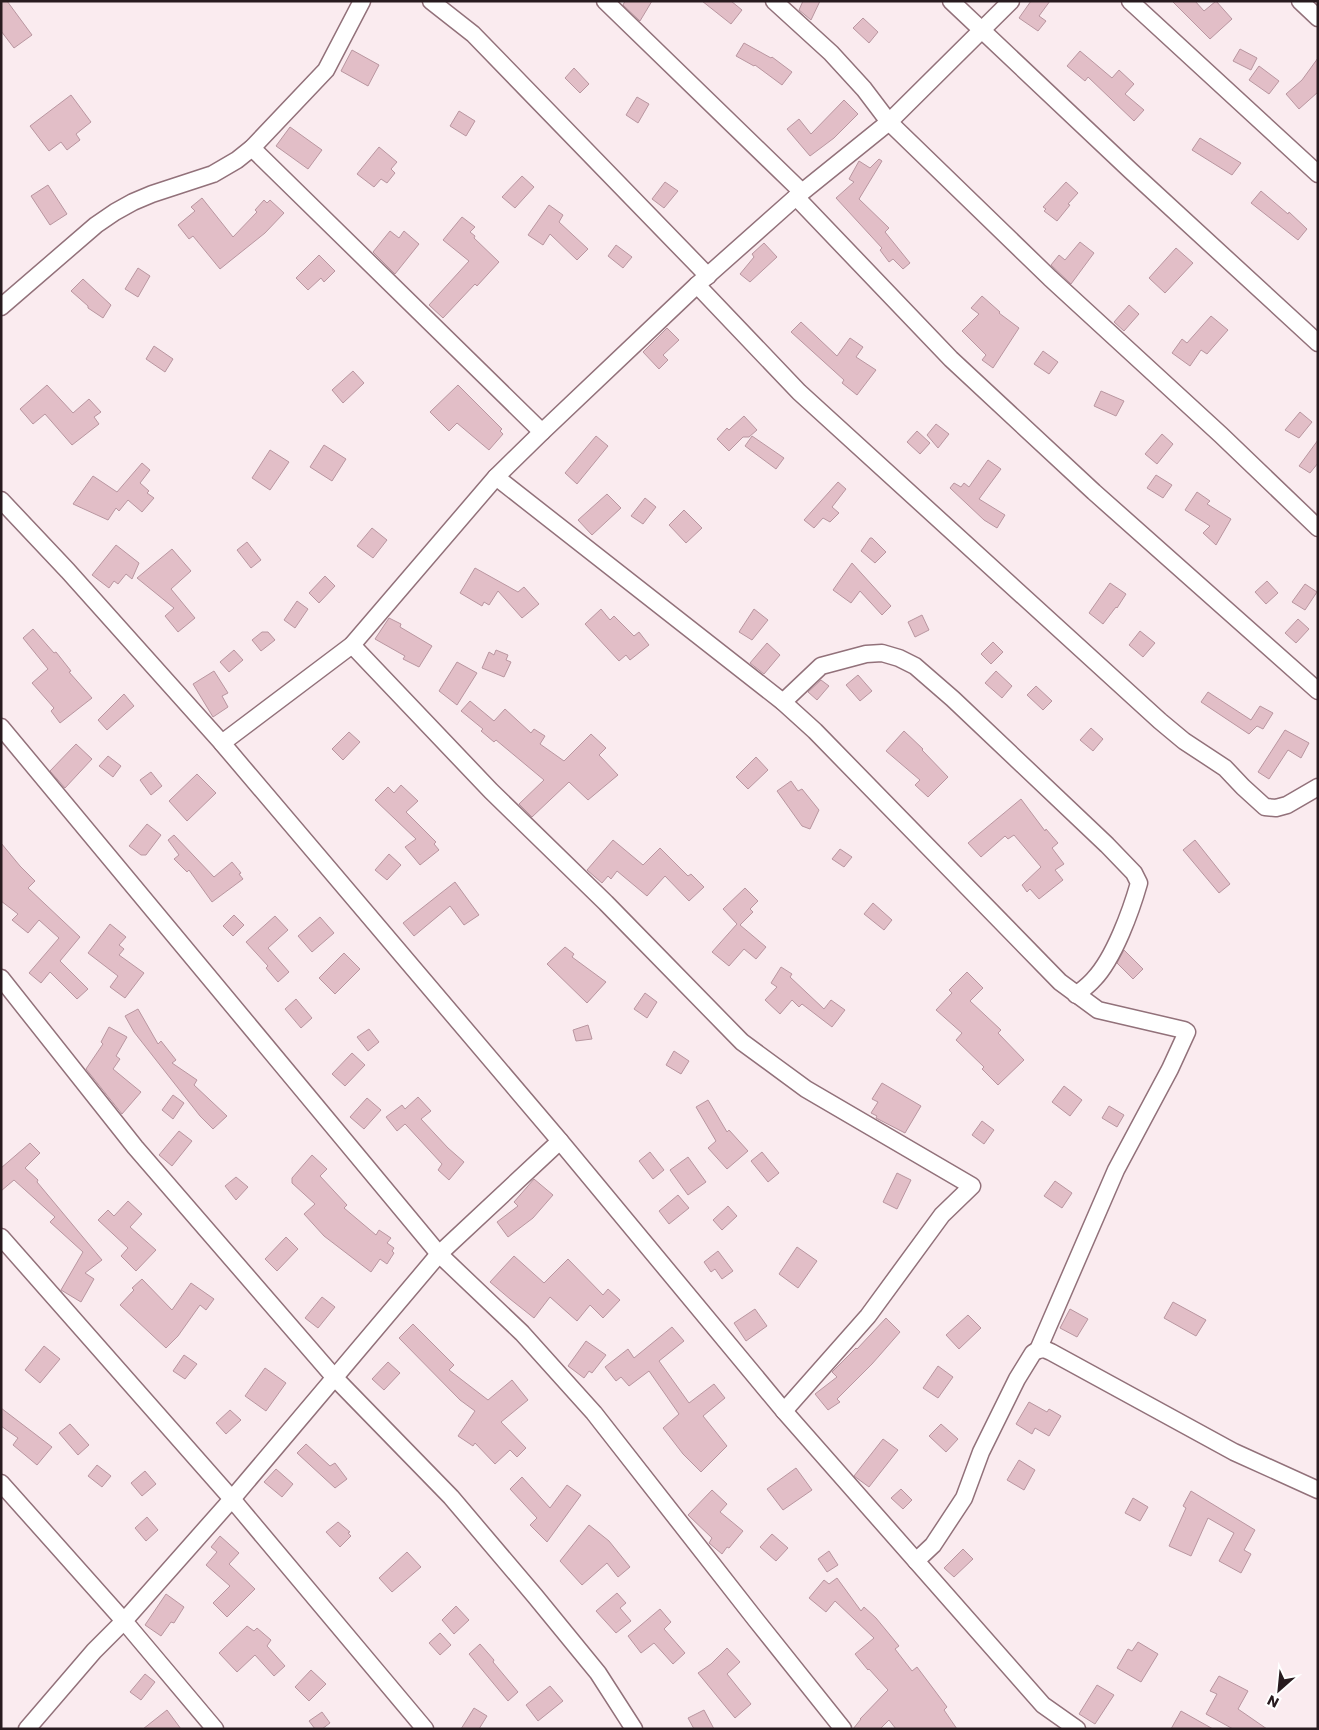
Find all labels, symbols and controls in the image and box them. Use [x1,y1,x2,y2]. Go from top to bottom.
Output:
north arrow [1254,1665,1304,1715]
text: N [1264,1690,1282,1713]

